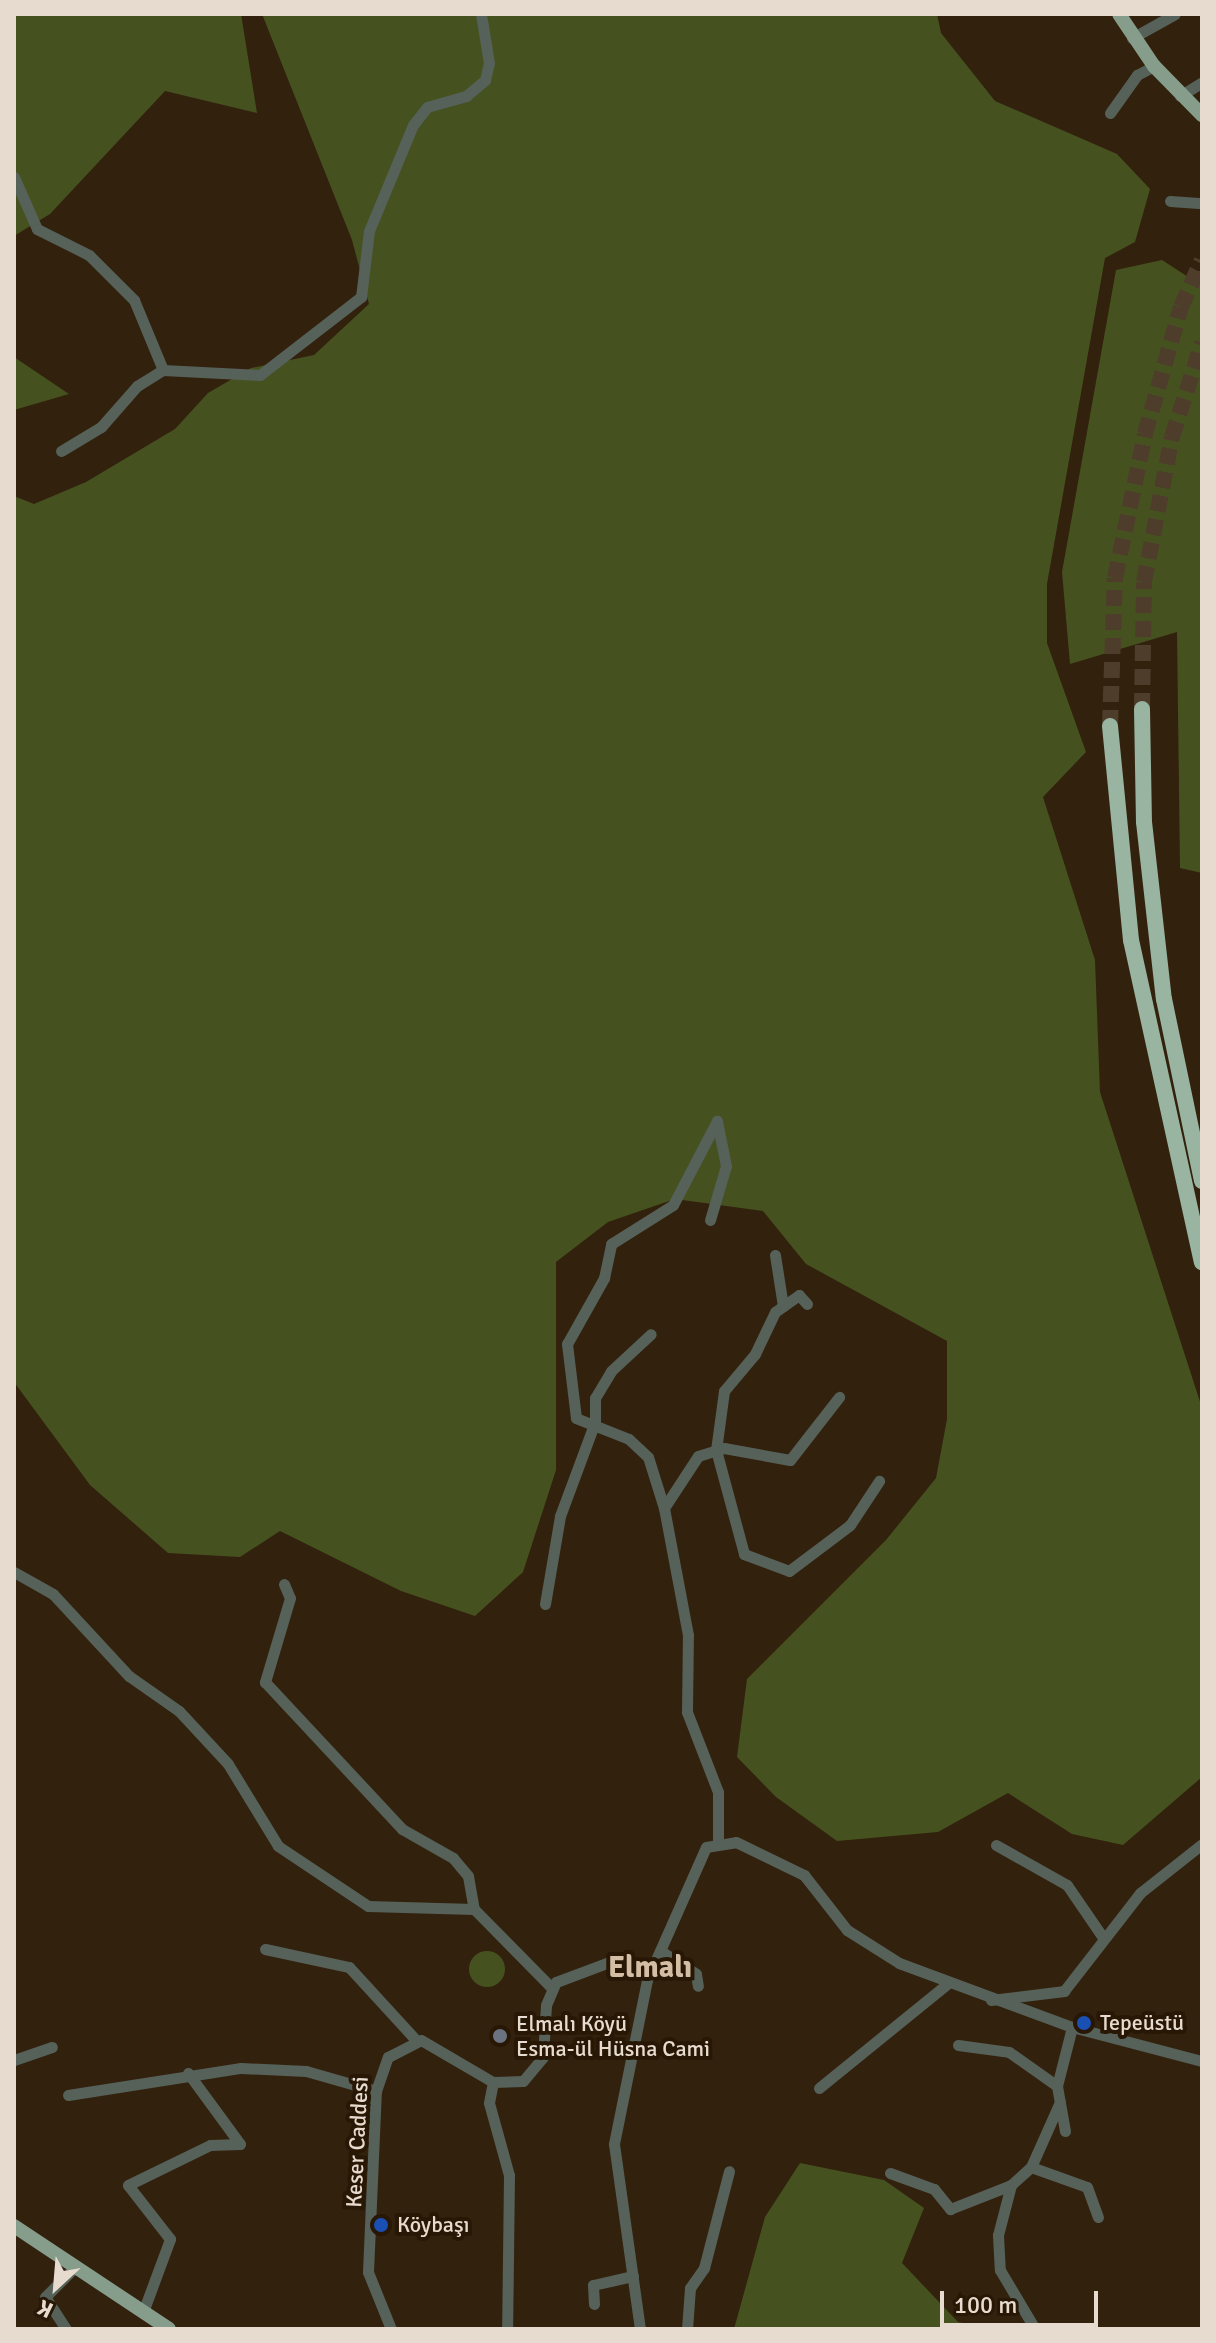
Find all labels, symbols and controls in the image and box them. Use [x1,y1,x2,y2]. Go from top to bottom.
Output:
district label: Elmalı [608,1950,692,1986]
place label: Elmalı Köyü Esma-ül Hüsna Cami [516,2010,710,2062]
place label: Tepeüstü [1100,2010,1184,2036]
marker: Tepeüstü [1075,2014,1093,2032]
marker: Elmalı Köyü Esma-ül Hüsna Cami [491,2027,509,2045]
street label: Keser Caddesi [340,2076,374,2208]
place label: Köybaşı [397,2212,470,2238]
marker: Köybaşı [372,2216,390,2234]
north arrow [16,2247,96,2327]
scale bar [944,2275,1102,2325]
text: 100 m [954,2290,1017,2320]
text: K [33,2294,57,2324]

